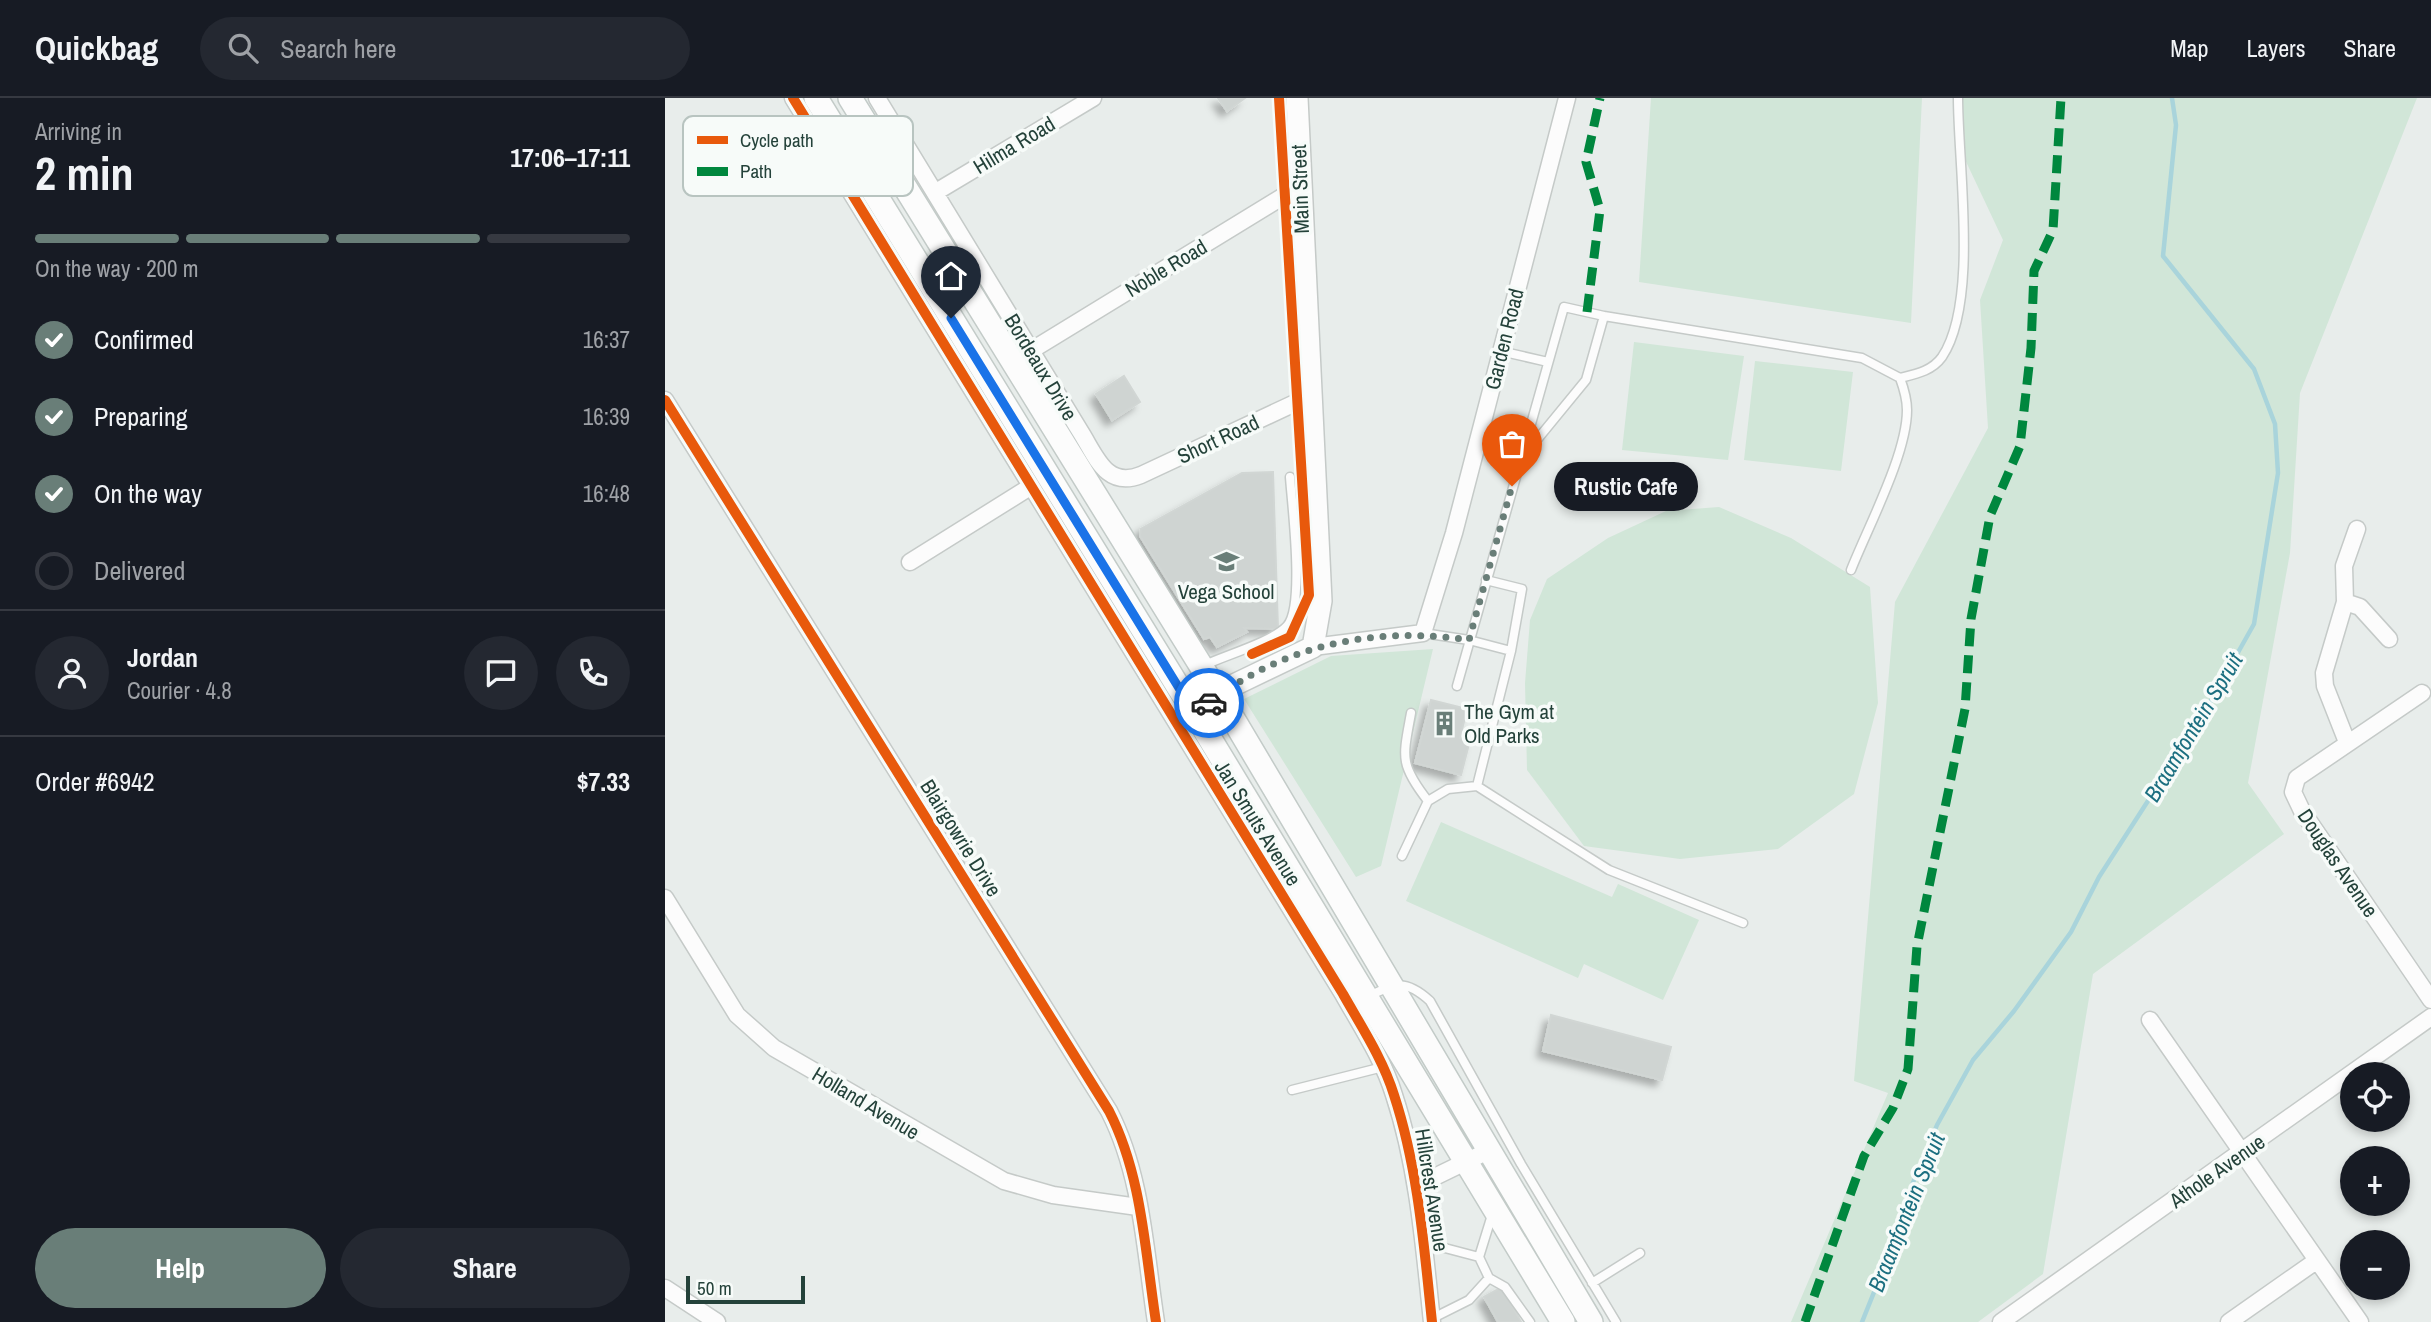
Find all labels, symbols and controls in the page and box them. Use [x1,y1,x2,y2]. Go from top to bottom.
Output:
search box [200,17,690,80]
text: Quickbag [35,26,158,70]
icon: search [224,29,262,67]
text: Search here [280,31,396,66]
text: Map [2170,32,2208,64]
text: Layers [2246,32,2305,64]
text: Share [2343,32,2396,64]
street label: Hilma Road [968,109,1060,181]
text: Arriving in [35,116,122,147]
legend [683,116,913,196]
text: Cycle path [740,127,814,153]
text: 17:06–17:11 [510,140,630,175]
text: 2 min [35,142,134,204]
street label: Main Street [1284,144,1316,234]
text: Path [740,158,772,184]
street label: Noble Road [1120,232,1212,304]
pin [921,246,981,318]
text: On the way · 200 m [35,253,199,284]
icon: home [932,257,970,295]
street label: Garden Road [1477,285,1531,393]
street label: Bordeaux Drive [998,308,1084,426]
icon: check [35,321,73,359]
text: Confirmed [94,322,194,357]
text: 16:37 [583,324,630,355]
icon: check [35,398,73,436]
text: Preparing [94,399,188,434]
text: 16:39 [583,401,630,432]
street label: Short Road [1172,407,1264,471]
pin [1482,414,1542,486]
icon: bag [1493,425,1531,463]
callout: Rustic Cafe [1554,462,1697,510]
text: Rustic Cafe [1574,471,1678,502]
icon: check [35,475,73,513]
text: On the way [94,476,202,511]
text: 16:48 [583,478,630,509]
school or university icon: Vega School [1212,548,1240,576]
text: Delivered [94,553,185,588]
place label: Vega School [1178,577,1274,606]
button: person [35,636,109,710]
button: chat [464,636,538,710]
button: phone [556,636,630,710]
text: Jordan [127,640,198,675]
water label: Braamfontein Spruit [2136,646,2250,807]
courier [1174,668,1244,738]
text: Courier · 4.8 [127,675,232,706]
icon: car [1190,684,1228,722]
place label: The Gym at Old Parks [1464,697,1554,750]
building icon: The Gym at Old Parks [1430,709,1458,737]
street label: Jan Smuts Avenue [1208,755,1308,891]
text: Order #6942 [35,764,155,799]
text: $7.33 [577,764,630,799]
street label: Blairgowrie Drive [913,774,1009,902]
street label: Douglas Avenue [2291,803,2385,923]
street label: Holland Avenue [807,1060,925,1146]
map controls [2340,1062,2410,1300]
button: locate [2340,1062,2410,1132]
street label: Hillcrest Avenue [1408,1126,1456,1254]
water label: Braamfontein Spruit [1860,1127,1952,1296]
street label: Athole Avenue [2162,1127,2271,1215]
button: + [2340,1146,2410,1216]
button: Help [35,1228,326,1308]
button: Share [340,1228,630,1308]
button: − [2340,1230,2410,1300]
scale bar [686,1273,805,1305]
text: 50 m [697,1275,732,1301]

